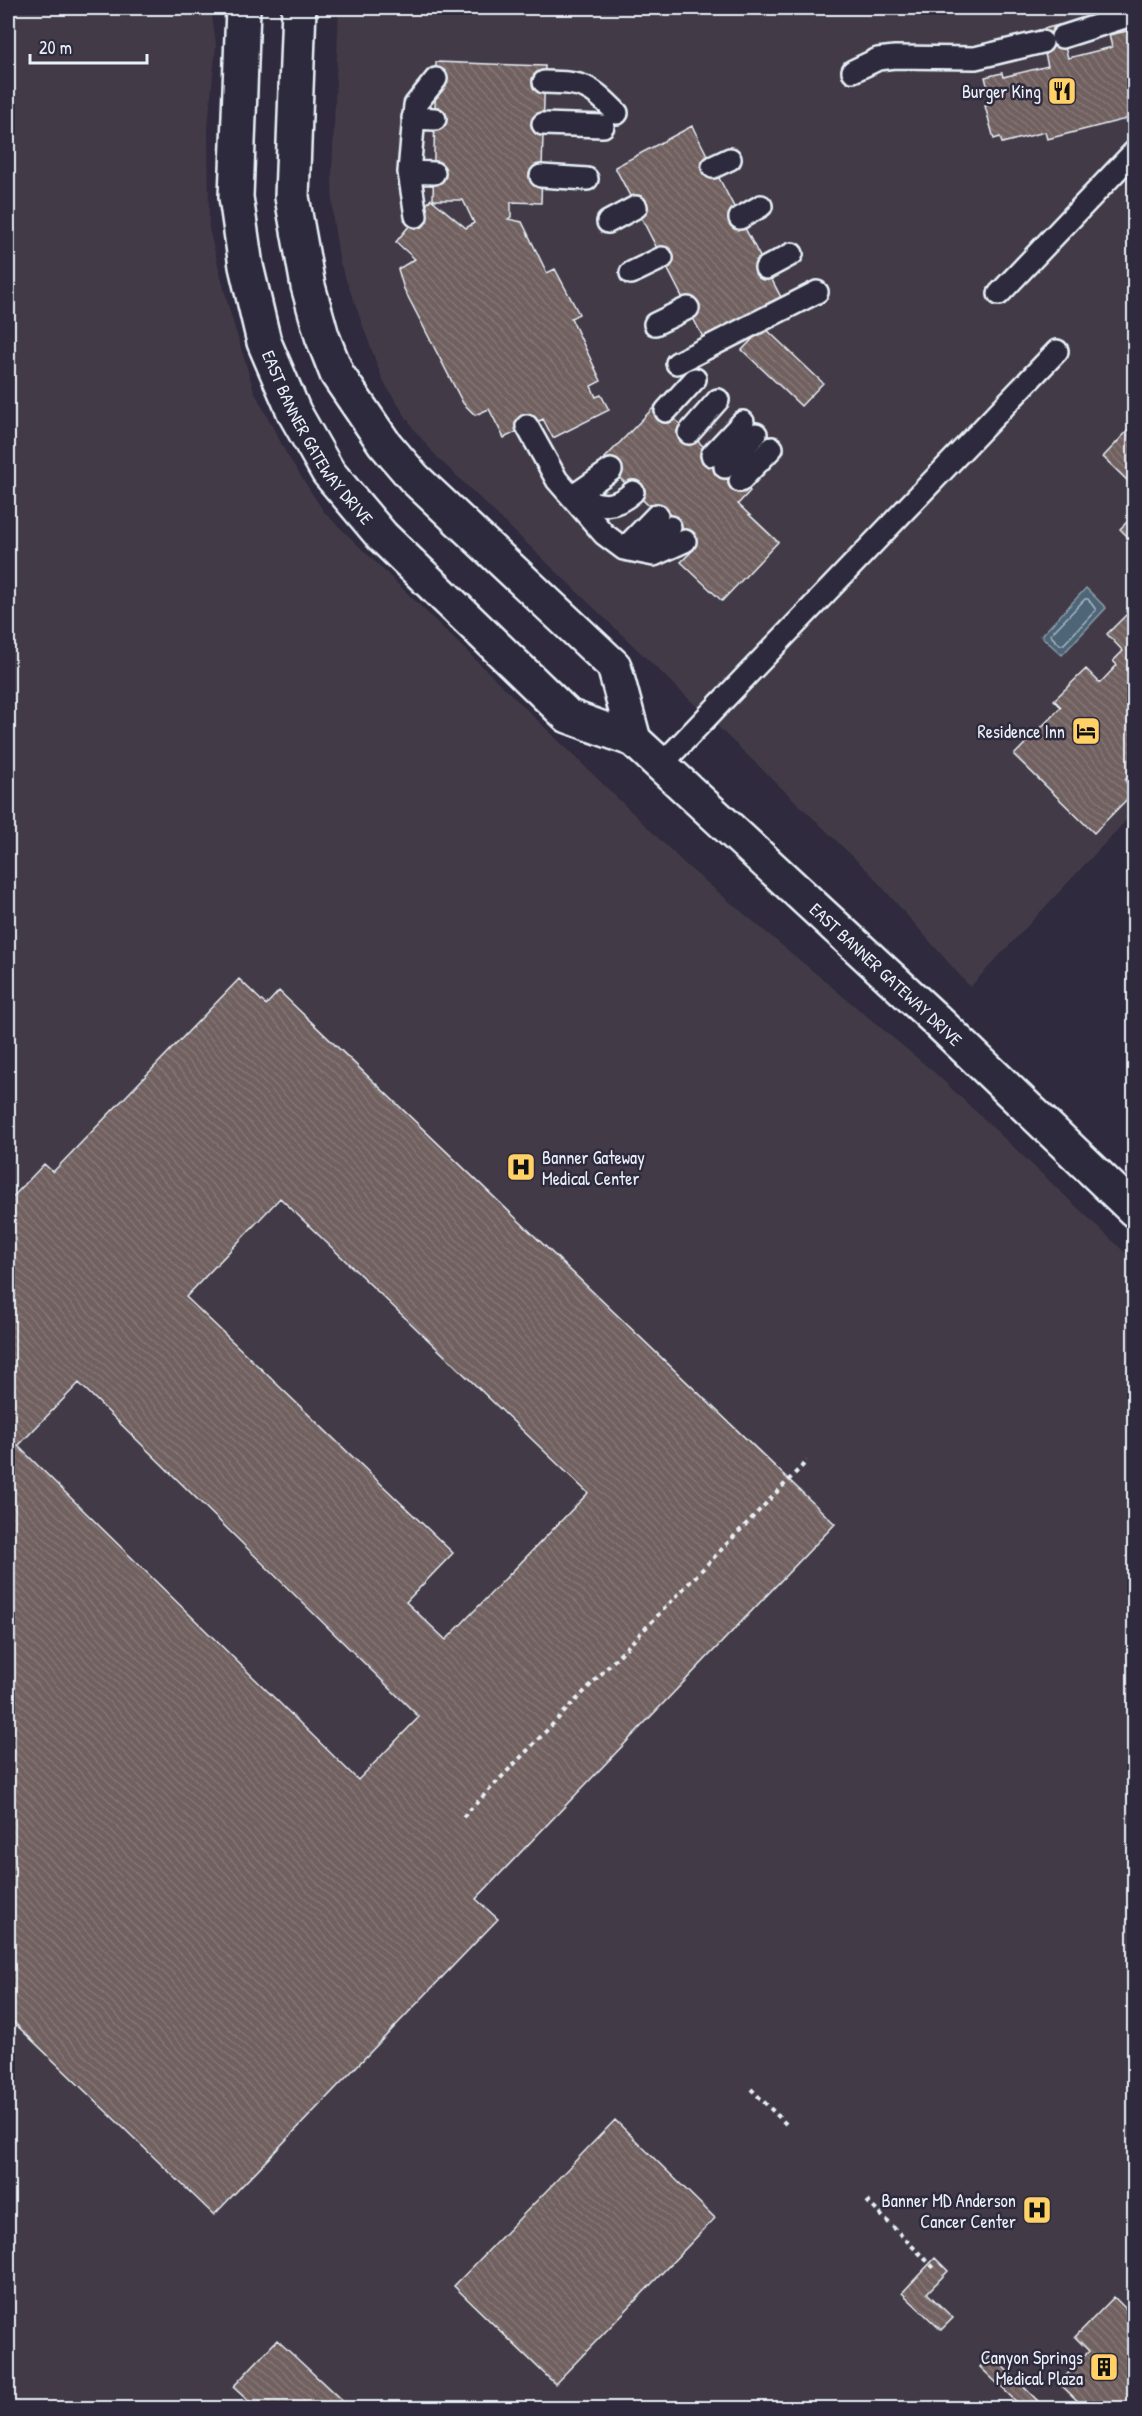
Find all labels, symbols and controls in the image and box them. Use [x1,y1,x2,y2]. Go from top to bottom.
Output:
scale bar [30,27,147,65]
text: 20 m [39,35,72,60]
restaurant icon: Burger King [1046,75,1078,107]
place label: Burger King [962,79,1041,104]
street label: EAST BANNER GATEWAY DRIVE [256,346,379,530]
hotel icon: Residence Inn [1070,715,1102,747]
place label: Residence Inn [978,719,1065,744]
street label: EAST BANNER GATEWAY DRIVE [805,897,968,1051]
place label: Banner Gateway Medical Center [542,1145,645,1191]
hospital icon: Banner Gateway Medical Center [505,1151,537,1183]
place label: Banner MD Anderson Cancer Center [882,2188,1016,2234]
hospital icon: Banner MD Anderson Cancer Center [1021,2194,1053,2226]
place label: Canyon Springs Medical Plaza [981,2345,1083,2391]
building icon: Canyon Springs Medical Plaza [1088,2351,1120,2383]

